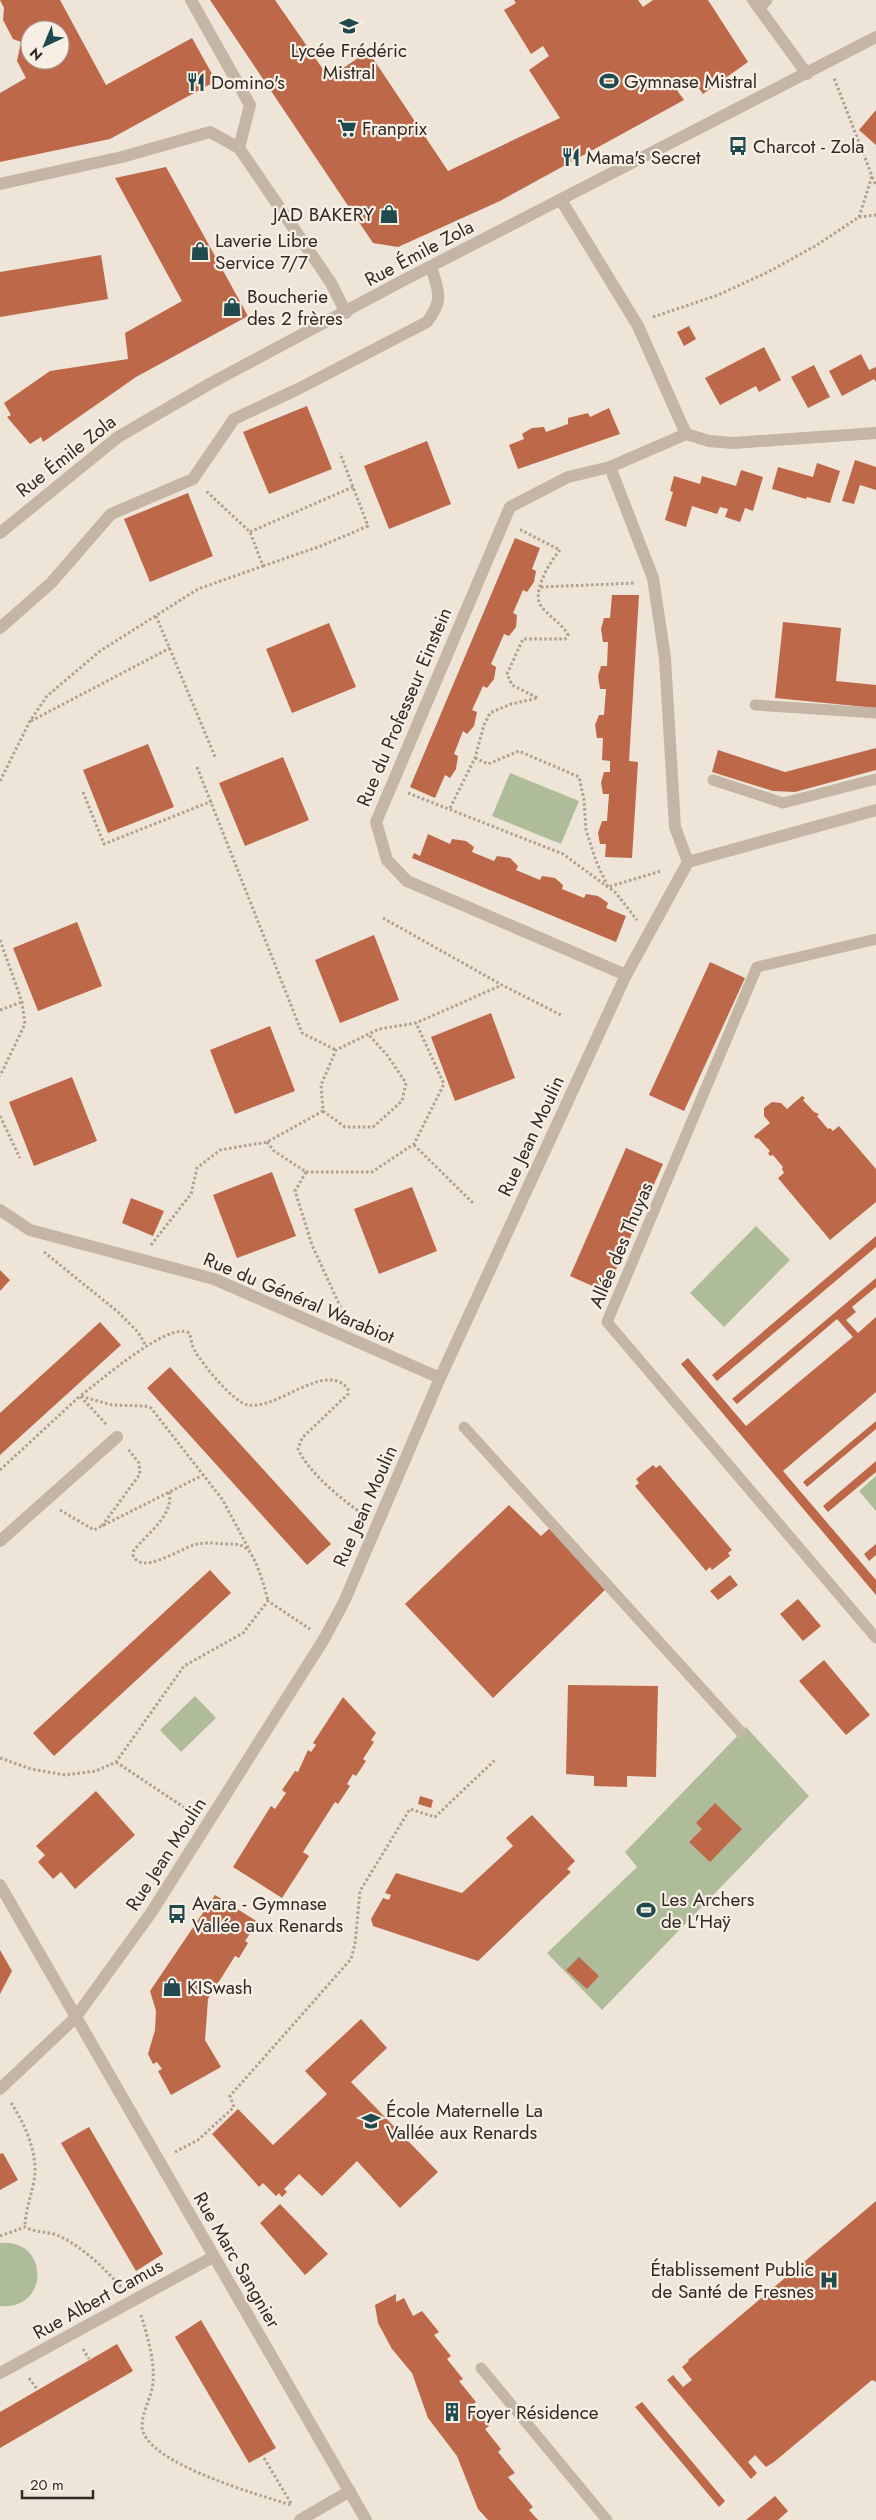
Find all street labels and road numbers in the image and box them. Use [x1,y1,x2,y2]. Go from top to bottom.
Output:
street label: Rue Émile Zola [360,213,478,293]
street label: Rue Émile Zola [10,408,122,504]
street label: Rue du Professeur Einstein [350,603,458,811]
street label: Rue Jean Moulin [491,1071,571,1201]
street label: Allée des Thuyas [582,1178,660,1312]
street label: Rue du Général Warabiot [199,1246,399,1351]
street label: Rue Jean Moulin [326,1441,404,1571]
street label: Rue Jean Moulin [119,1792,213,1916]
street label: Rue Marc Sangnier [187,2187,287,2334]
street label: Rue Albert Camus [28,2252,168,2346]

